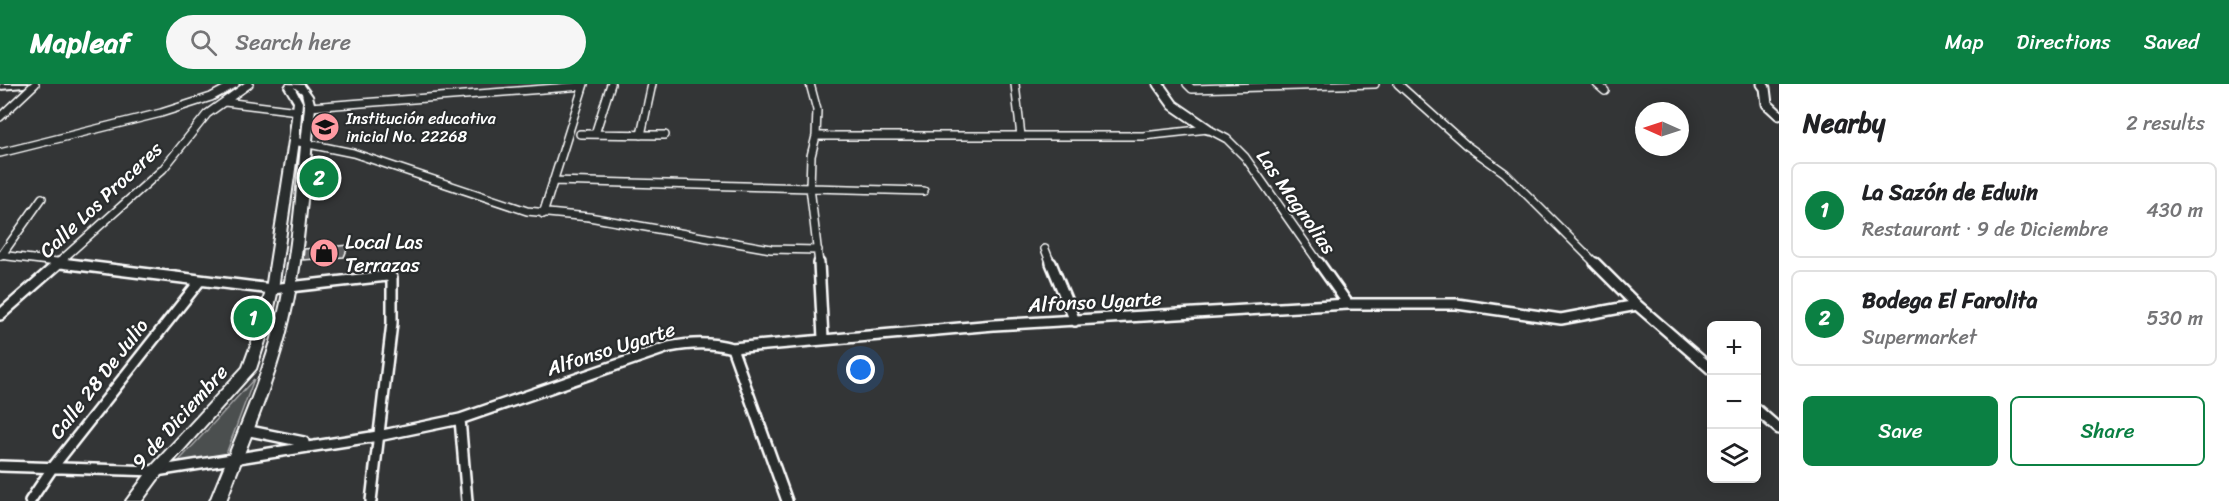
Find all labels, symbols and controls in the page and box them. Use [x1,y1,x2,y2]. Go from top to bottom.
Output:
search box [166,15,586,69]
text: Mapleaf [30,18,130,67]
text: Search here [235,23,351,62]
text: Map [1945,23,1983,61]
text: Directions [2016,23,2111,61]
text: Saved [2144,23,2199,61]
icon: search [187,26,220,59]
text: Nearby [1803,100,1885,146]
north arrow [1635,102,1689,156]
place label: Institución educativa inicial No. 22268 [345,104,497,151]
text: 2 results [2126,106,2205,141]
school or university icon: Institución educativa inicial No. 22268 [309,111,341,143]
street label: Calle Los Proceres [31,132,172,267]
street label: Las Magnolias [1247,142,1346,263]
pin: 2 [300,156,338,200]
text: La Sazón de Edwin [1862,173,2038,212]
text: 1 [1820,193,1829,228]
text: 430 m [2146,193,2203,228]
text: Restaurant · 9 de Diciembre [1862,212,2108,247]
place label: Local Las Terrazas [345,225,424,283]
shop icon: Local Las Terrazas [308,237,340,269]
street label: Alfonso Ugarte [1026,281,1163,323]
text: Bodega El Farolita [1862,281,2038,320]
pin: 1 [234,296,272,340]
text: 2 [1819,301,1830,336]
text: 530 m [2147,301,2203,336]
street label: Calle 28 De Julio [40,311,158,447]
street label: Alfonso Ugarte [541,312,680,387]
text: Supermarket [1862,320,1977,355]
map controls [1707,321,1761,483]
button: + [1707,321,1761,375]
your location [846,355,875,384]
street label: 9 de Diciembre [123,356,237,478]
button: − [1707,375,1761,429]
button: Save [1803,396,1998,466]
button: Share [2010,396,2205,466]
button: layers [1707,429,1761,483]

